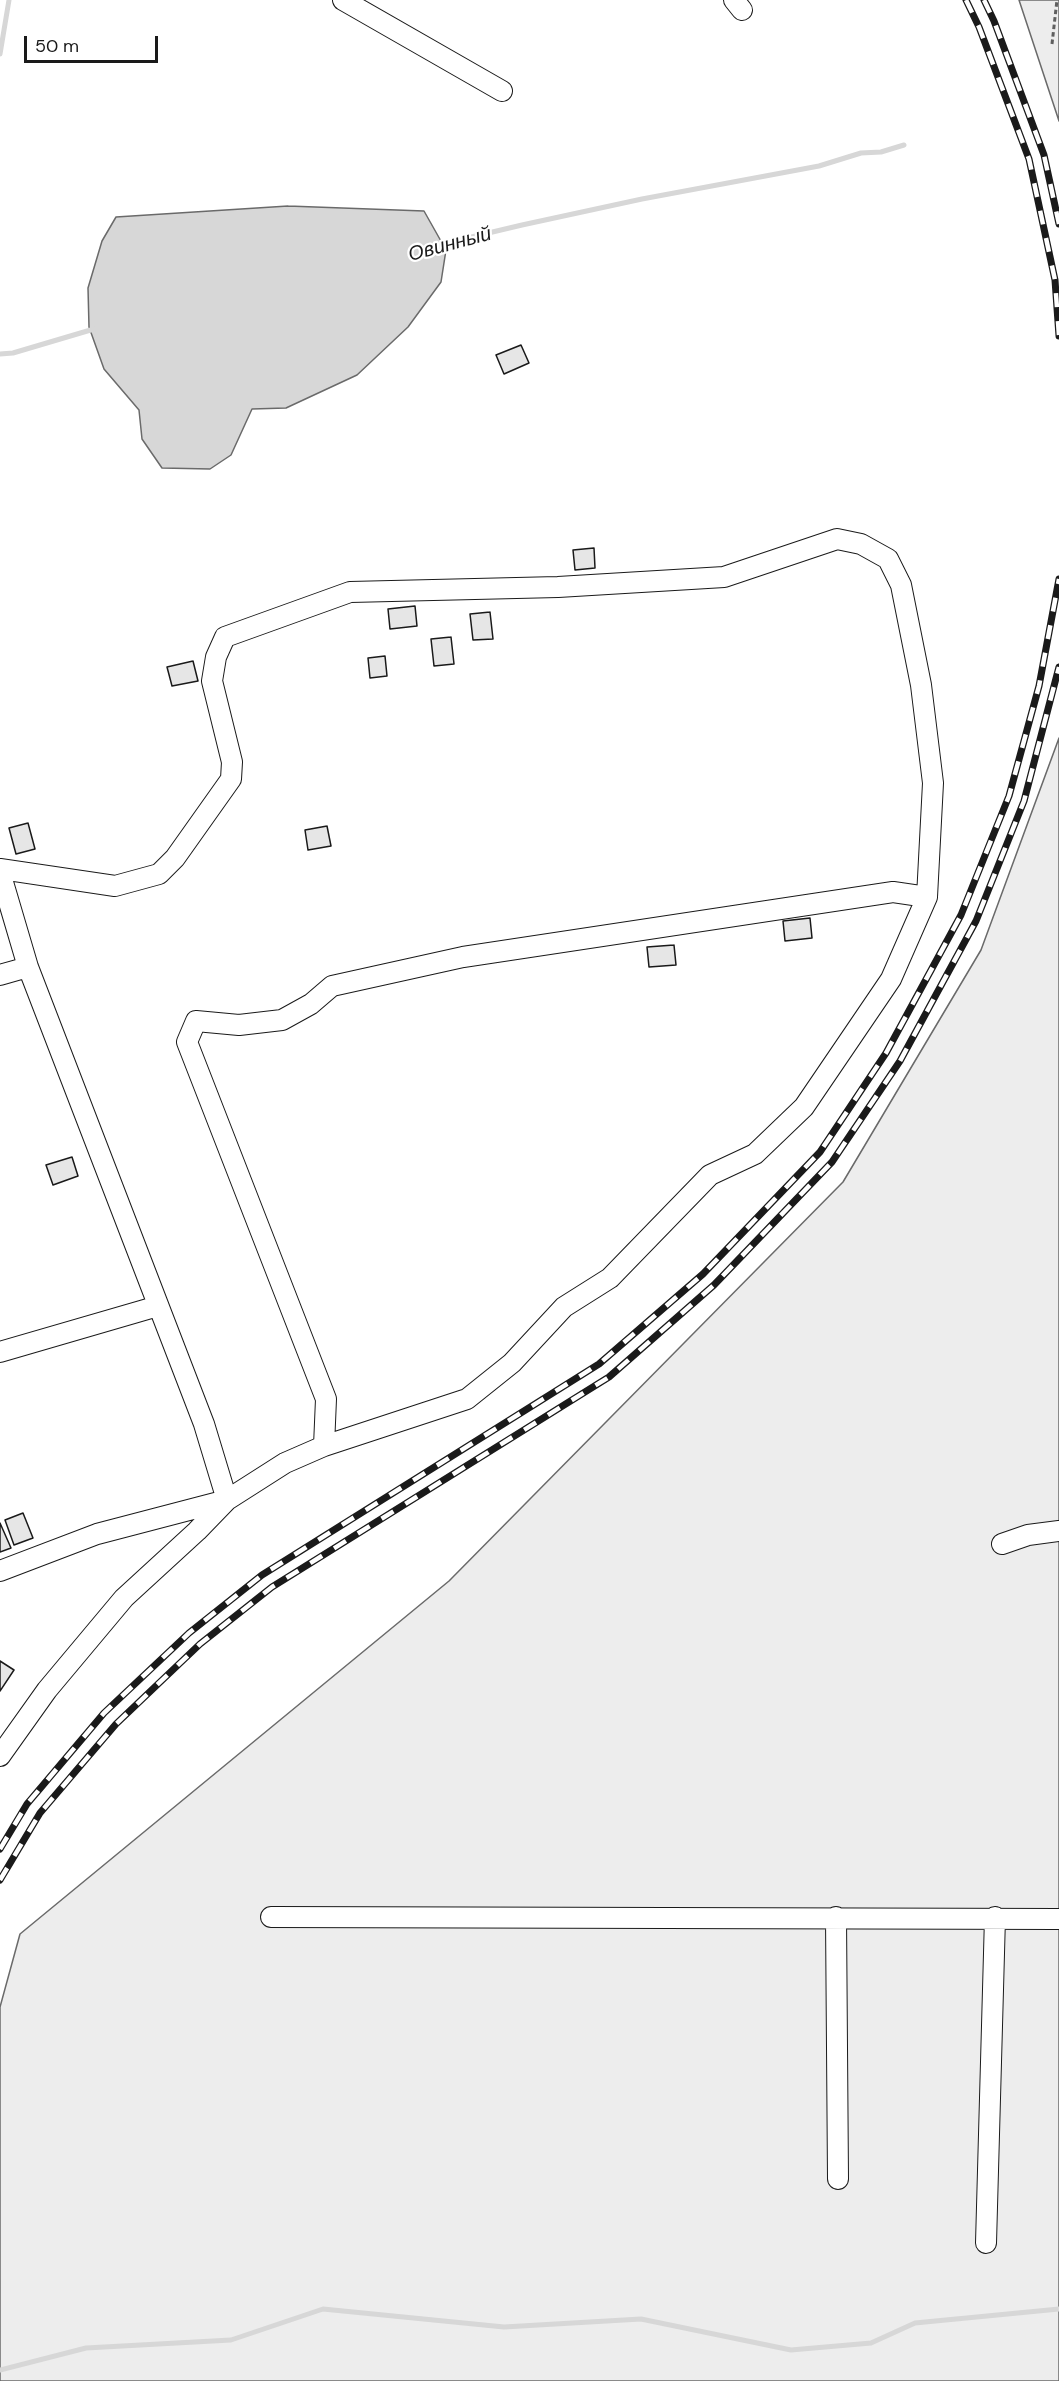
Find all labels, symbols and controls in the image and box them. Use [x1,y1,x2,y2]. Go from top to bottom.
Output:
scale bar [27,24,160,62]
text: 50 m [35,34,79,58]
water label: Овинный [406,222,494,268]

